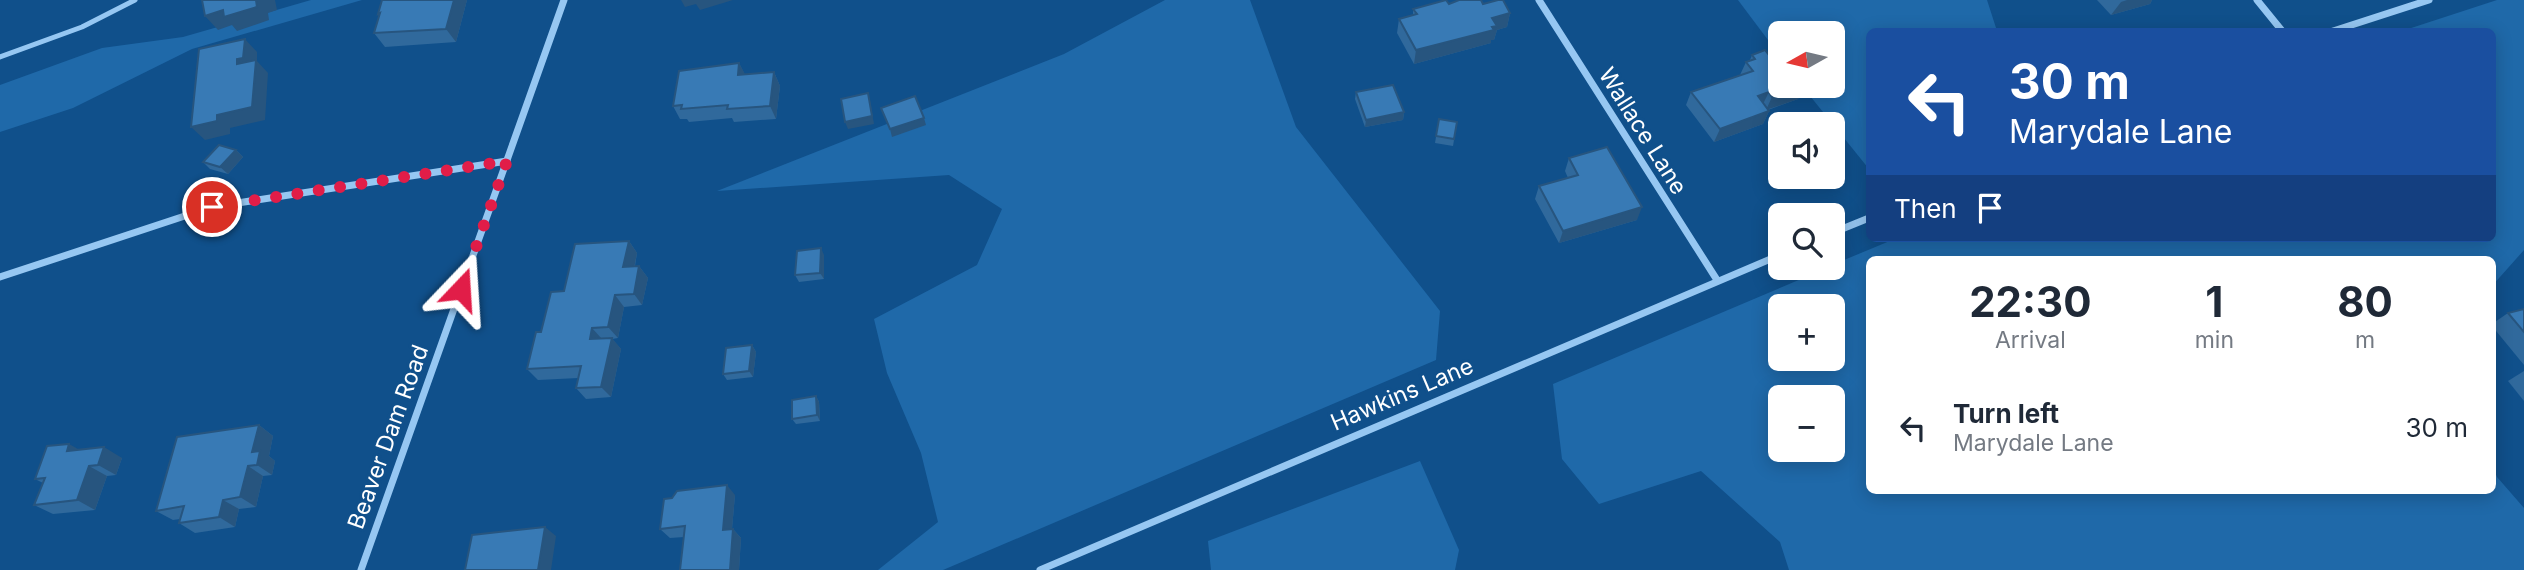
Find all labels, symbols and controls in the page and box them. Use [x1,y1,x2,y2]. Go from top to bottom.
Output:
north arrow [1768,21,1844,98]
map controls [1768,21,1845,462]
text: 30 m [2009,52,2130,111]
icon: left [1894,56,1985,147]
street label: Wallace Lane [1593,62,1693,200]
button: sound [1768,112,1845,189]
text: Marydale Lane [2009,112,2232,151]
pin [182,177,242,237]
icon: arrive [193,188,231,226]
icon: arrive [1971,189,2009,227]
text: Then [1894,193,1957,224]
button: search [1768,203,1845,280]
position arrow [424,252,498,326]
text: 22:30 [1969,276,2092,327]
text: 1 [2205,276,2223,327]
text: 80 [2337,276,2393,327]
button: + [1768,294,1845,371]
text: Arrival [1995,326,2066,354]
text: min [2195,326,2234,354]
text: m [2355,326,2375,354]
street label: Beaver Dam Road [342,341,434,533]
street label: Hawkins Lane [1327,351,1477,437]
button: − [1768,385,1845,462]
text: Turn left [1953,398,2059,429]
icon: left [1894,409,1932,447]
text: 30 m [2405,412,2468,443]
text: Marydale Lane [1953,429,2114,457]

